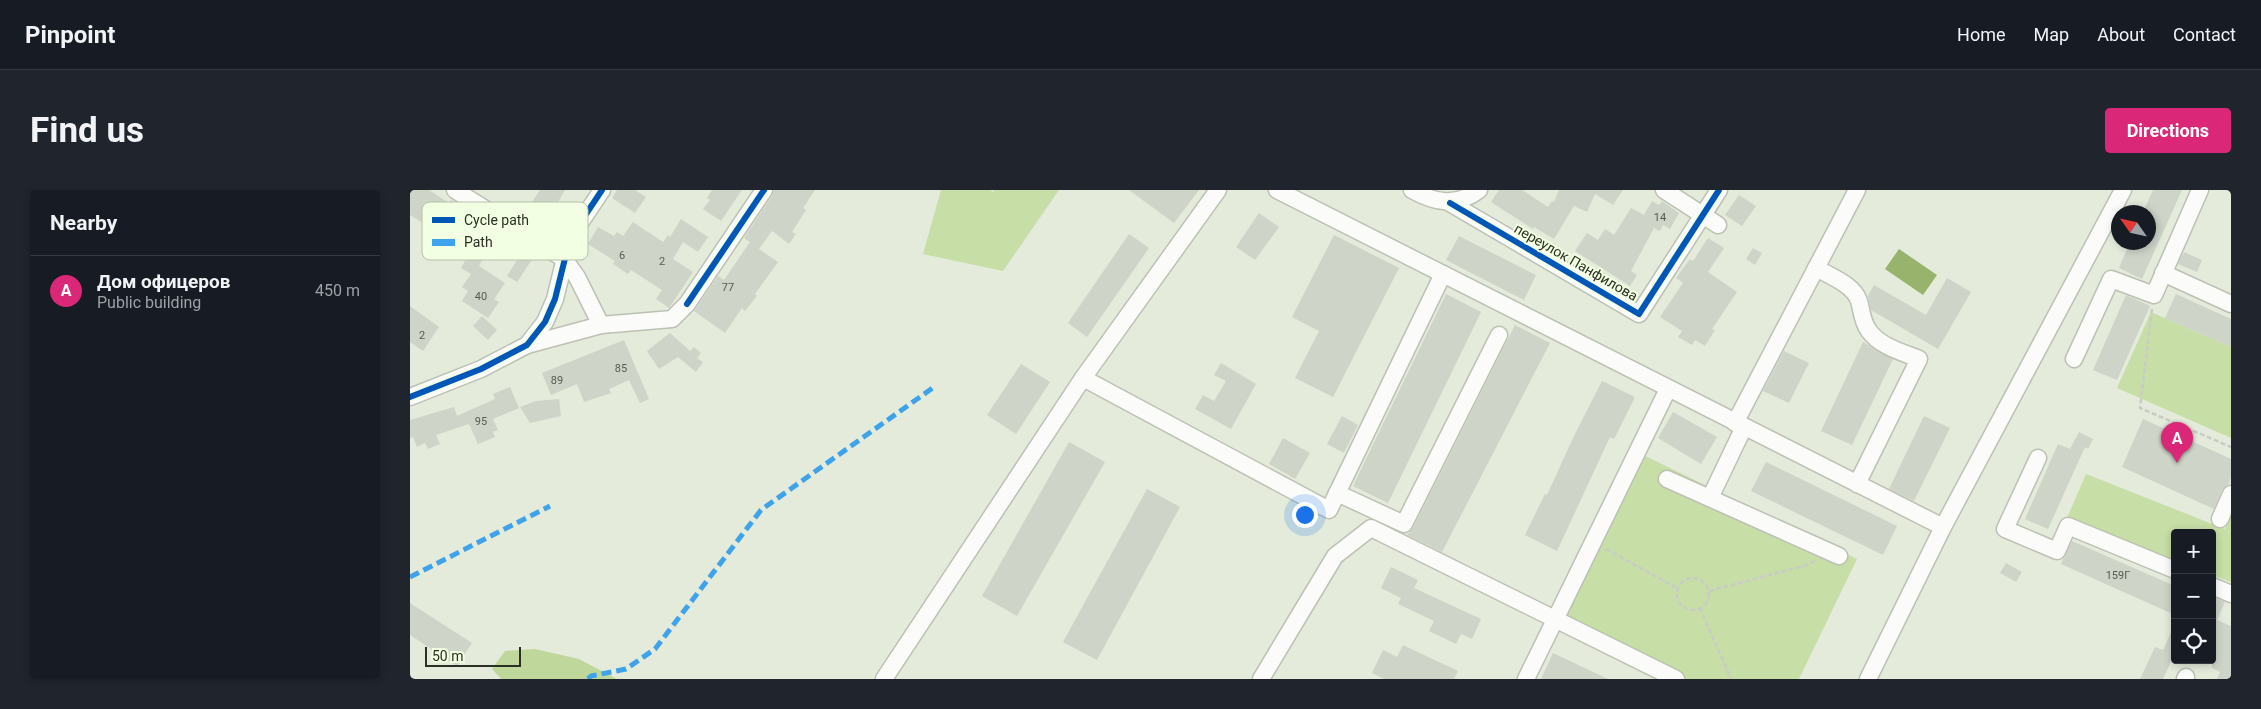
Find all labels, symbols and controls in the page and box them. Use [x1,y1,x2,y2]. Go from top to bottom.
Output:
text: Pinpoint [25,21,115,49]
text: Home [1957,24,2006,45]
text: Map [2034,24,2069,45]
text: About [2097,24,2145,45]
text: Contact [2173,24,2236,45]
button: Directions [2105,108,2231,153]
text: Find us [30,110,144,151]
legend [422,202,588,260]
north arrow [2111,205,2156,250]
text: Nearby [50,211,117,235]
house number: 14 [1654,211,1666,224]
text: Cycle path [464,212,529,228]
street label: переулок Панфилова [1511,220,1641,304]
text: Path [464,234,493,250]
house number: 6 [619,249,625,262]
house number: 2 [659,255,665,268]
text: Дом офицеров [97,270,230,293]
text: A [61,281,71,300]
text: 450 m [315,281,360,300]
house number: 77 [722,281,734,294]
house number: 40 [475,290,487,303]
text: Public building [97,293,201,312]
house number: 2 [419,329,425,342]
house number: 85 [615,362,627,375]
house number: 89 [551,374,563,387]
house number: 95 [475,415,487,428]
pin: A [2161,422,2193,463]
your location [1292,502,1318,528]
map controls [2171,529,2216,664]
button: + [2171,529,2216,574]
house number: 159Г [2106,569,2130,582]
button: − [2171,574,2216,619]
button: locate [2171,619,2216,664]
scale bar [425,644,521,667]
text: 50 m [432,648,464,664]

